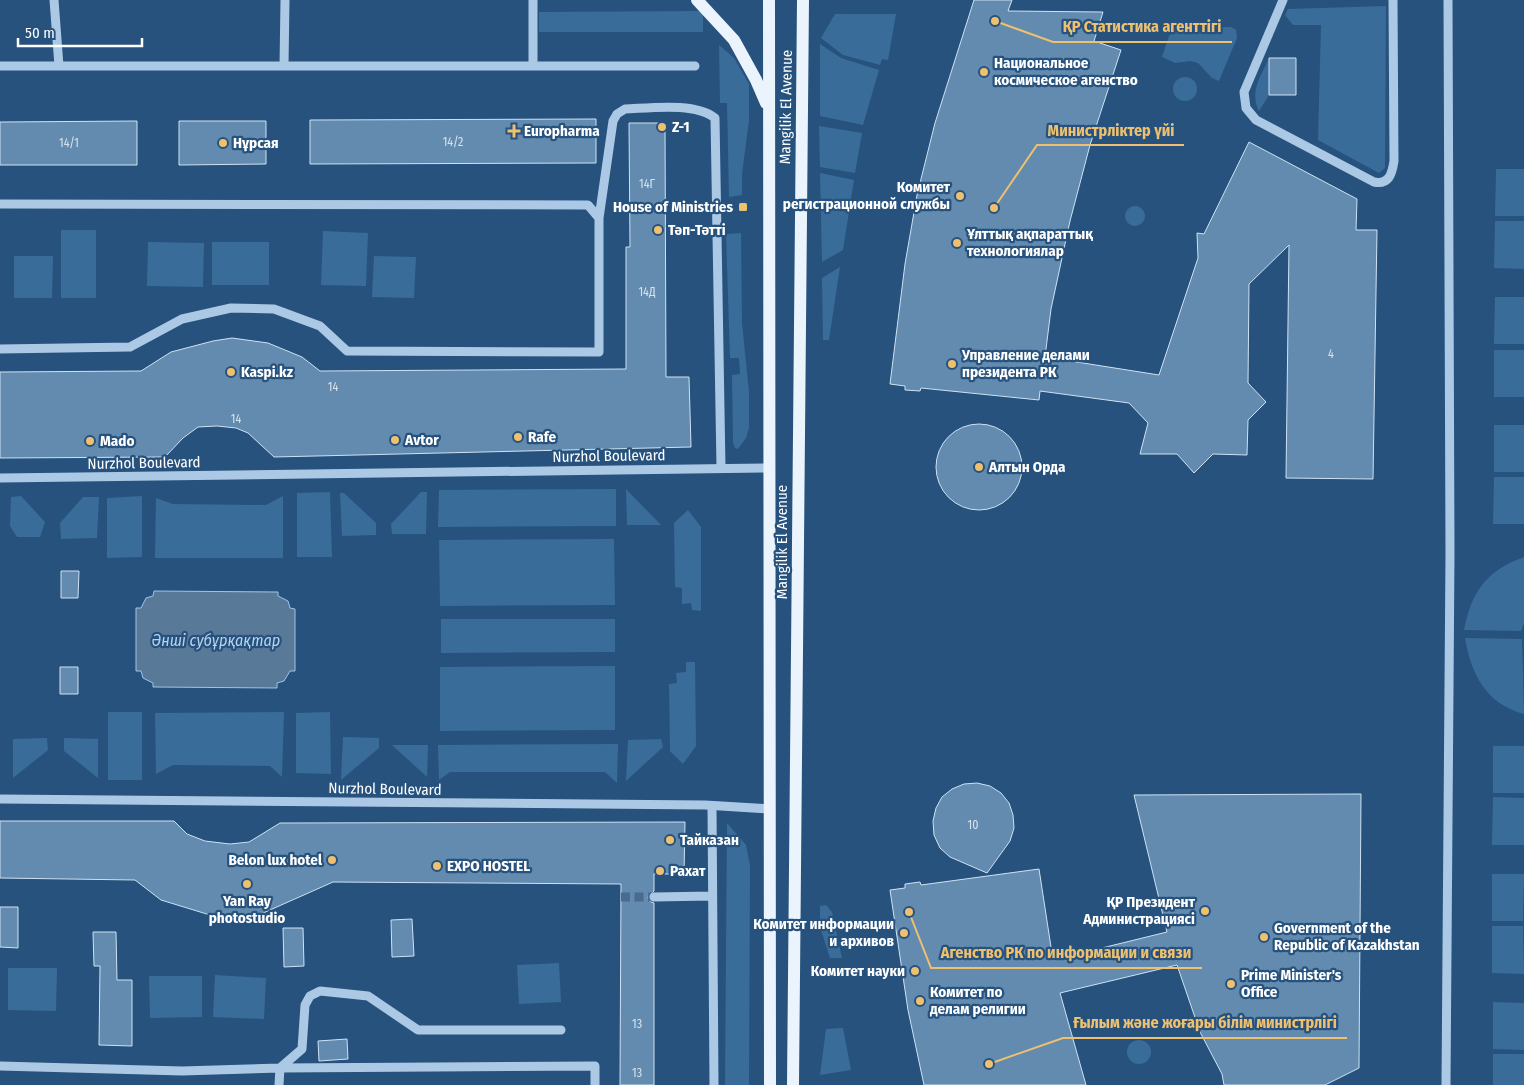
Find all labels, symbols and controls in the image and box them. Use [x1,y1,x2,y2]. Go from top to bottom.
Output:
callout: ҚР Статистика агенттігі [1053,11,1232,42]
scale bar [18,15,141,47]
text: ҚР Статистика агенттігі [1063,17,1221,36]
text: 50 m [25,24,55,42]
street label: Mangilik El Avenue [776,50,796,164]
place label: Национальное космическое агенство [994,54,1138,89]
marker: Национальное космическое агенство [978,66,990,78]
callout: Министрліктер үйі [1037,114,1184,145]
place label: Z-1 [672,118,690,136]
marker: Z-1 [656,121,668,133]
text: Министрліктер үйі [1048,121,1174,140]
place label: Europharma [524,122,600,140]
marker: Europharma [508,125,520,137]
place label: Нұрсая [233,134,279,152]
house number: 14/2 [443,135,463,149]
house number: 14/1 [59,136,79,150]
marker: Нұрсая [217,137,229,149]
house number: 14Г [639,177,655,191]
place label: Комитет регистрационной службы [783,178,951,213]
marker: Комитет регистрационной службы [954,190,966,202]
place label: House of Ministries [613,198,733,216]
marker: House of Ministries [737,201,749,213]
place label: Тәп-Тәтті [668,221,726,239]
marker: Тәп-Тәтті [652,224,664,236]
place label: Ұлттық ақпараттық технологиялар [966,225,1093,260]
marker: Ұлттық ақпараттық технологиялар [951,237,963,249]
house number: 14Д [638,285,656,299]
place label: Управление делами президента РК [961,346,1090,381]
house number: 4 [1328,347,1334,361]
marker: Управление делами президента РК [946,358,958,370]
place label: Kaspi.kz [241,363,294,381]
marker: Kaspi.kz [225,366,237,378]
house number: 14 [328,380,338,394]
house number: 14 [231,412,241,426]
place label: Rafe [528,428,557,446]
place label: Avtor [404,431,439,449]
marker: Rafe [512,431,524,443]
place label: Mado [100,432,134,450]
marker: Avtor [389,434,401,446]
marker: Mado [84,435,96,447]
street label: Nurzhol Boulevard [552,446,666,466]
street label: Nurzhol Boulevard [87,453,201,473]
place label: Алтын Орда [988,458,1066,476]
marker: Алтын Орда [973,461,985,473]
street label: Mangilik El Avenue [773,485,791,599]
water label: Әнші субұрқақтар [152,631,280,650]
street label: Nurzhol Boulevard [328,779,442,799]
house number: 10 [968,818,978,832]
place label: Тайказан [680,831,739,849]
marker: Тайказан [664,834,676,846]
place label: Belon lux hotel [228,851,323,869]
marker: Belon lux hotel [326,854,338,866]
place label: EXPO HOSTEL [447,857,530,875]
marker: EXPO HOSTEL [431,860,443,872]
place label: Рахат [670,862,706,880]
marker: Рахат [654,865,666,877]
marker: Yan Ray photostudio [241,878,253,890]
place label: Yan Ray photostudio [209,892,285,927]
place label: ҚР Президент Администрациясі [1082,893,1196,928]
marker: ҚР Президент Администрациясі [1199,905,1211,917]
place label: Комитет информации и архивов [753,915,894,950]
place label: Government of the Republic of Kazakhstan [1274,919,1420,954]
marker: Комитет информации и архивов [898,927,910,939]
marker: Government of the Republic of Kazakhstan [1258,931,1270,943]
callout: Агенство РК по информации и связи [931,937,1202,968]
text: Агенство РК по информации и связи [940,943,1191,962]
place label: Комитет науки [811,962,905,980]
marker: Комитет науки [909,965,921,977]
place label: Prime Minister's Office [1241,966,1342,1001]
marker: Prime Minister's Office [1225,978,1237,990]
place label: Комитет по делам религии [929,983,1026,1018]
marker: Комитет по делам религии [914,995,926,1007]
callout: Ғылым және жоғары білім министрлігі [1063,1007,1347,1038]
text: Ғылым және жоғары білім министрлігі [1072,1013,1337,1032]
house number: 13 [632,1017,642,1031]
house number: 13 [632,1066,642,1080]

